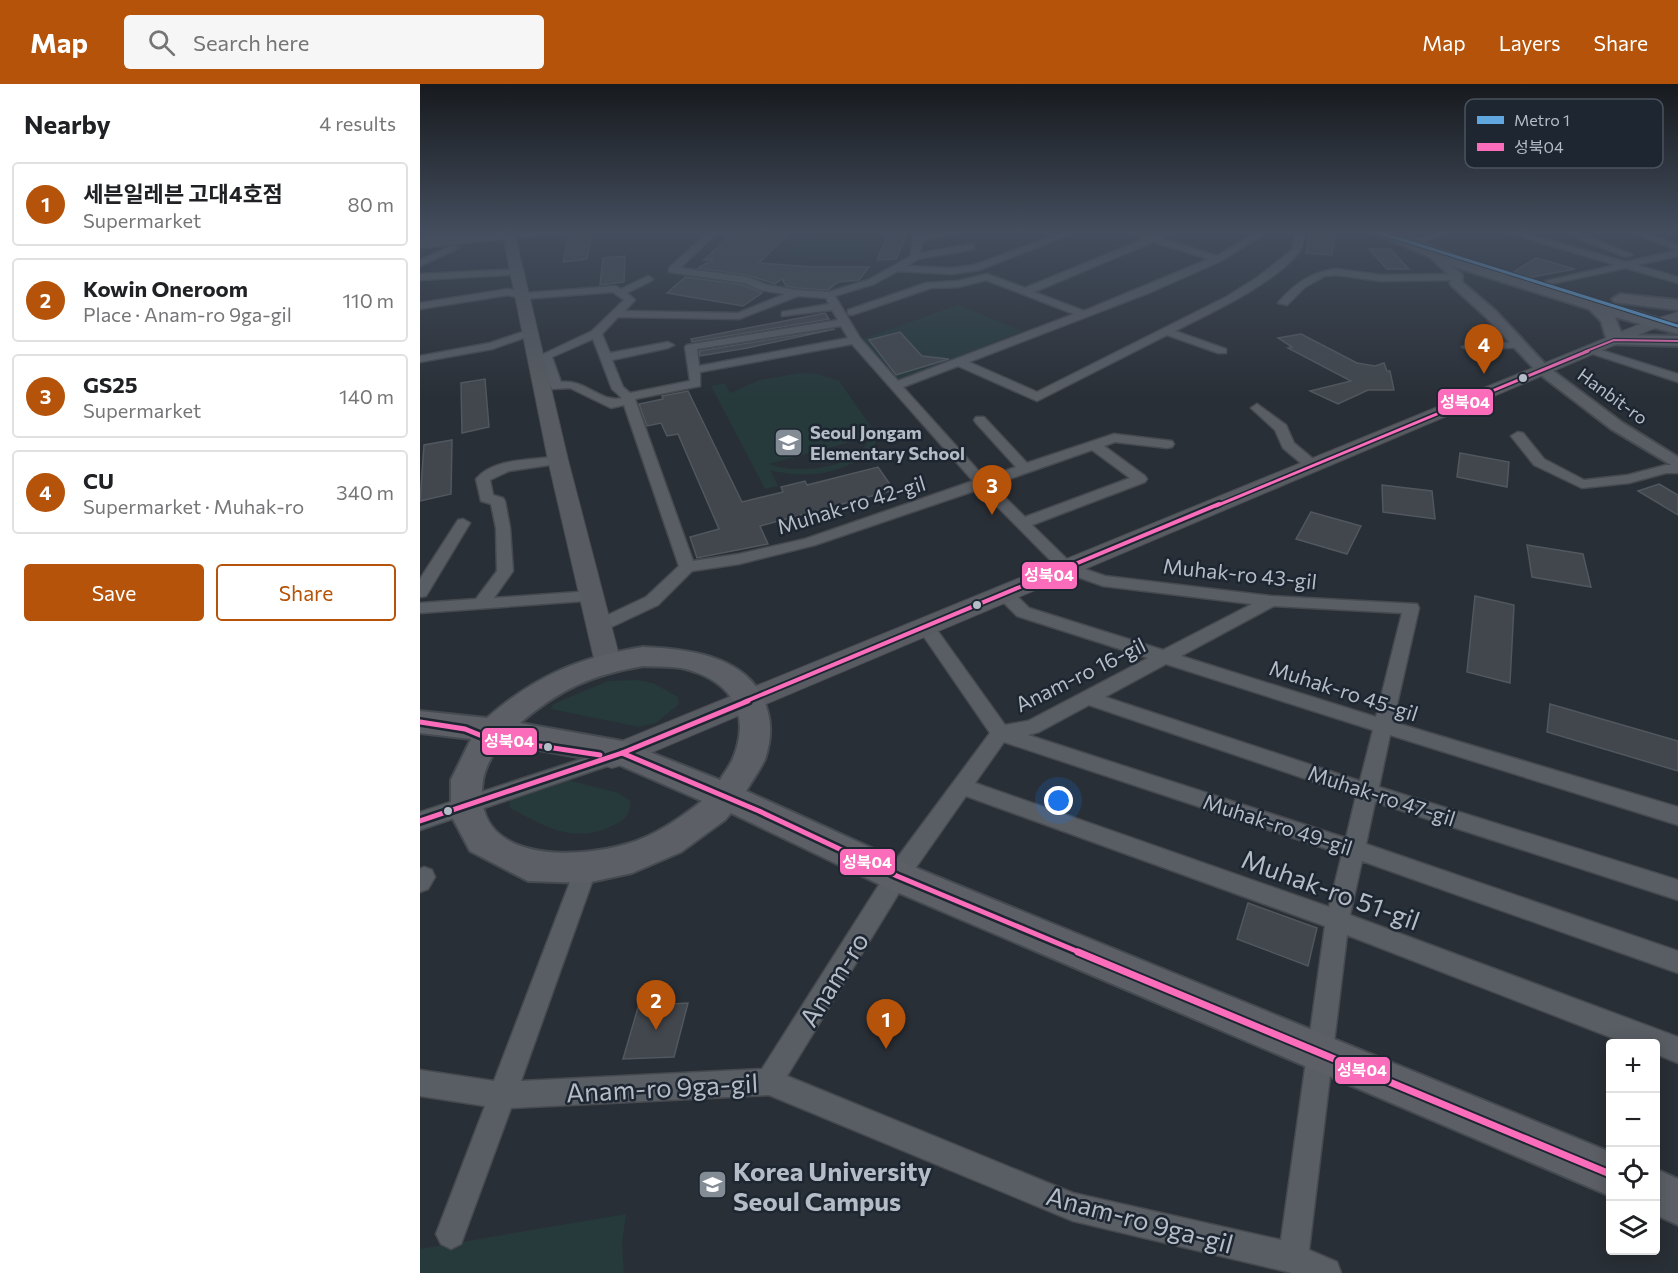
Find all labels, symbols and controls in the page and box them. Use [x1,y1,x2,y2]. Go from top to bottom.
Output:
search box [124,15,544,69]
text: Map [30,25,88,59]
icon: search [145,26,178,59]
text: Search here [193,29,309,56]
text: Map [1422,30,1466,55]
text: Layers [1499,30,1561,55]
text: Share [1594,30,1648,55]
legend [1465,99,1663,168]
text: Nearby [24,108,111,139]
text: Metro 1 [1514,110,1570,129]
text: 4 results [319,111,396,135]
text: 성북04 [1514,137,1564,156]
text: 세븐일레븐 고대4호점 [83,180,283,207]
text: 1 [41,192,50,216]
text: 80 m [348,192,394,216]
text: Supermarket [83,208,201,232]
text: Kowin Oneroom [83,275,248,302]
text: 2 [40,288,51,312]
text: 110 m [343,288,394,312]
text: Place · Anam-ro 9ga-gil [83,302,292,326]
pin: 4 [1464,324,1504,374]
street label: Hanbit-ro [1574,363,1652,429]
text: GS25 [83,371,138,398]
unlabelled marker [1517,372,1529,384]
text: 3 [40,384,51,408]
text: 140 m [339,384,394,408]
line badge: 성북04 [1437,388,1494,416]
text: 성북04 [1440,392,1490,411]
text: Supermarket [83,398,201,422]
place label: Seoul Jongam Elementary School [810,421,965,464]
school or university icon: Seoul Jongam Elementary School [773,426,805,458]
pin: 3 [972,466,1012,515]
text: CU [83,467,114,494]
street label: Muhak-ro 42-gil [774,470,928,538]
text: 4 [39,480,52,504]
text: 340 m [336,480,394,504]
text: Supermarket · Muhak-ro [83,494,304,518]
street label: Muhak-ro 43-gil [1162,552,1318,594]
line badge: 성북04 [1021,561,1078,590]
button: Save [24,564,204,621]
button: Share [216,564,396,621]
text: 성북04 [1024,565,1074,584]
unlabelled marker [971,599,983,611]
street label: Anam-ro 16-gil [1011,632,1149,716]
street label: Muhak-ro 45-gil [1266,654,1422,726]
line badge: 성북04 [481,727,538,756]
text: 성북04 [484,731,534,750]
unlabelled marker [542,741,554,753]
street label: Muhak-ro 47-gil [1305,759,1459,831]
your location [1044,786,1073,815]
street label: Muhak-ro 49-gil [1200,788,1356,860]
unlabelled marker [442,805,454,817]
street label: Muhak-ro 51-gil [1238,842,1424,936]
line badge: 성북04 [839,848,896,876]
text: 성북04 [842,852,892,871]
street label: Anam-ro [792,926,874,1032]
pin: 2 [636,980,676,1030]
pin: 1 [866,1000,906,1049]
map controls [1606,1039,1660,1255]
button: + [1606,1039,1660,1093]
line badge: 성북04 [1334,1056,1391,1085]
text: 성북04 [1337,1060,1387,1079]
street label: Anam-ro 9ga-gil [565,1066,759,1108]
button: − [1606,1093,1660,1147]
button: locate [1606,1147,1660,1201]
place label: Korea University Seoul Campus [733,1155,932,1216]
school or university icon: Korea University Seoul Campus [696,1169,728,1201]
street label: Anam-ro 9ga-gil [1043,1179,1237,1259]
button: layers [1606,1201,1660,1255]

